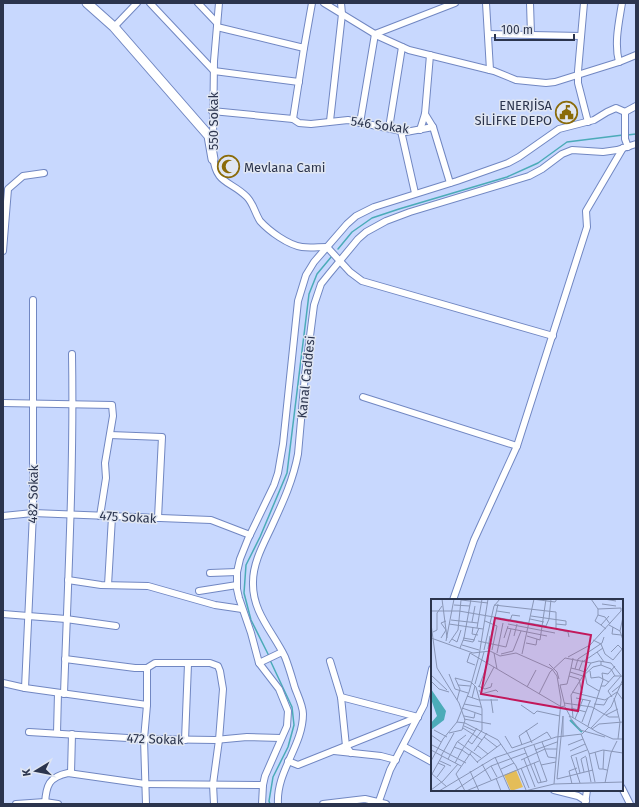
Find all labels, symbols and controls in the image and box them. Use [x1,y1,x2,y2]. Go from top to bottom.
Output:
scale bar [495,16,574,42]
text: 100 m [501,23,533,37]
street label: 550 Sokak [206,91,221,150]
place label: ENERJİSA SİLİFKE DEPO [474,98,553,128]
public building icon: ENERJİSA SİLİFKE DEPO [554,99,580,125]
street label: 546 Sokak [350,113,410,137]
mosque icon: Mevlana Cami [216,154,242,180]
place label: Mevlana Cami [244,160,326,175]
street label: Kanal Caddesi [294,335,318,419]
street label: 482 Sokak [25,464,41,523]
street label: 475 Sokak [99,508,157,526]
inset map [431,599,623,791]
street label: 472 Sokak [126,731,184,748]
north arrow [16,751,56,791]
text: K [19,767,34,777]

